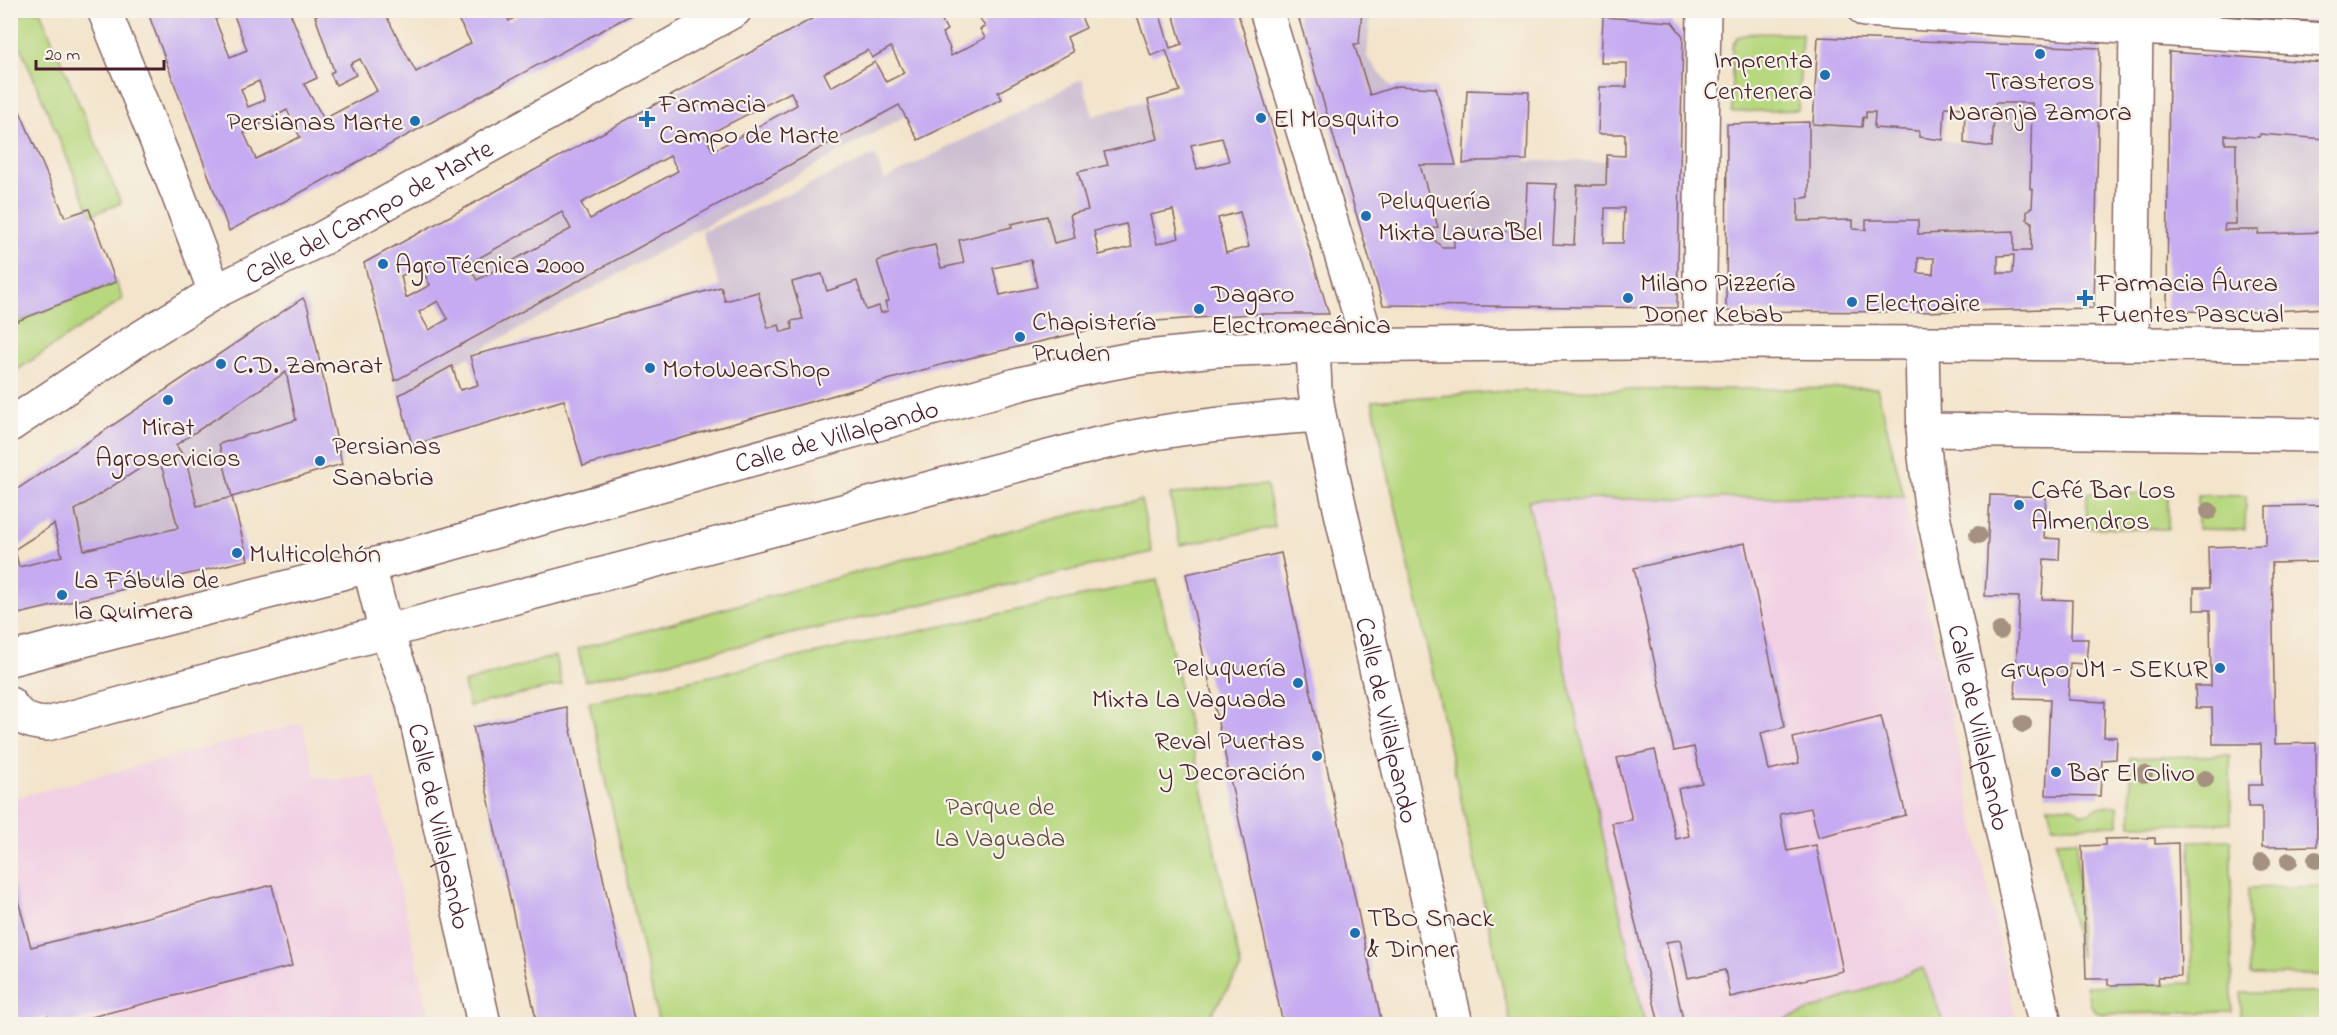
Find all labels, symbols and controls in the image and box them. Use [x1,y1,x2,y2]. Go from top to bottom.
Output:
scale bar [36,33,164,71]
place label: Imprenta Centenera [1703,42,1813,112]
text: 20 m [45,43,80,69]
marker: Trasteros Naranja Zamora [2033,47,2047,61]
place label: Trasteros Naranja Zamora [1948,63,2132,133]
marker: Imprenta Centenera [1818,68,1832,82]
place label: Farmacia Campo de Marte [658,86,840,156]
place label: El Mosquito [1273,101,1399,140]
place label: Persianas Marte [226,104,404,143]
marker: El Mosquito [1254,111,1268,125]
marker: Farmacia Campo de Marte [640,112,654,126]
marker: Persianas Marte [408,114,422,128]
street label: Calle del Campo de Marte [239,130,502,296]
place label: Peluquería Mixta Laura'Bel [1378,183,1542,253]
marker: Peluquería Mixta Laura'Bel [1359,209,1373,223]
place label: AgroTécnica 2000 [395,247,585,286]
marker: AgroTécnica 2000 [376,257,390,271]
place label: Milano Pizzería Doner Kebab [1639,265,1796,335]
place label: Farmacia Áurea Fuentes Pascual [2096,265,2284,335]
place label: Dagaro Electromecánica [1210,276,1391,346]
place label: Electroaire [1864,285,1981,324]
marker: Milano Pizzería Doner Kebab [1621,291,1635,305]
marker: Farmacia Áurea Fuentes Pascual [2078,291,2092,305]
marker: Electroaire [1845,295,1859,309]
marker: Dagaro Electromecánica [1192,302,1206,316]
place label: Chapistería Pruden [1032,304,1157,374]
marker: Chapistería Pruden [1013,330,1027,344]
place label: C.D. Zamarat [233,347,383,386]
place label: MotoWearShop [662,351,830,390]
marker: C.D. Zamarat [214,357,228,371]
marker: MotoWearShop [643,361,657,375]
street label: Calle de Villalpando [730,391,944,485]
marker: Mirat Agroservicios [161,393,175,407]
place label: Mirat Agroservicios [95,409,241,479]
place label: Persianas Sanabria [332,428,441,498]
marker: Persianas Sanabria [313,454,327,468]
place label: Café Bar Los Almendros [2031,472,2176,542]
marker: Café Bar Los Almendros [2012,498,2026,512]
place label: Multicolchón [249,536,381,575]
marker: Multicolchón [230,546,244,560]
place label: La Fábula de la Quimera [74,562,220,632]
marker: La Fábula de la Quimera [55,588,69,602]
street label: Calle de Villalpando [1343,614,1427,827]
street label: Calle de Villalpando [1936,621,2019,835]
place label: Peluquería Mixta La Vaguada [1092,650,1286,720]
place label: Grupo JM - SEKUR [2000,651,2208,690]
marker: Grupo JM - SEKUR [2213,661,2227,675]
marker: Peluquería Mixta La Vaguada [1291,676,1305,690]
street label: Calle de Villalpando [396,720,479,933]
place label: Reval Puertas y Decoración [1154,723,1305,793]
marker: Reval Puertas y Decoración [1310,749,1324,763]
place label: Bar El Olivo [2067,755,2195,794]
marker: Bar El Olivo [2049,765,2063,779]
park label: Parque de La Vaguada [935,789,1065,859]
place label: TBO Snack & Dinner [1367,900,1494,970]
marker: TBO Snack & Dinner [1348,926,1362,940]

